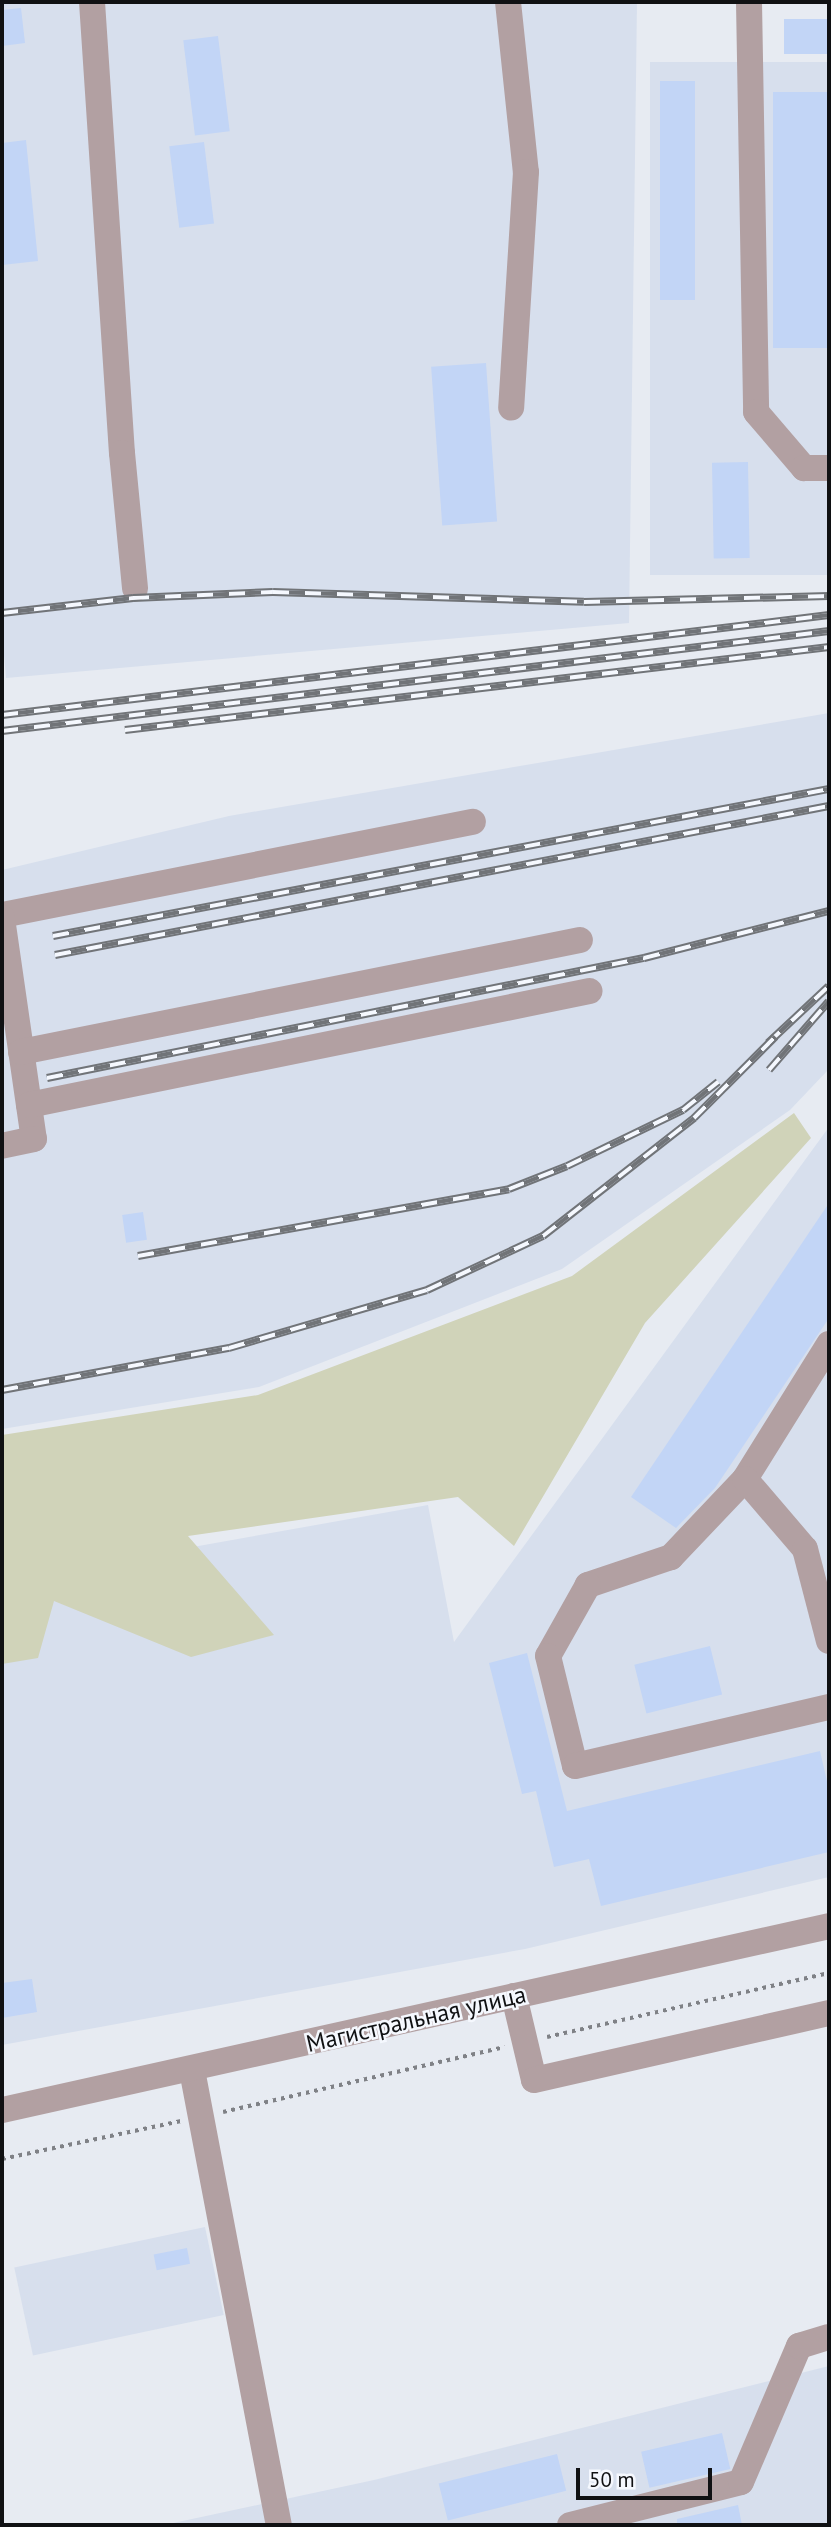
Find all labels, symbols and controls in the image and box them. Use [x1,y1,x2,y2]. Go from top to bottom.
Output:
street label: Магистральная улица [303,1980,529,2058]
scale bar [579,2454,716,2498]
text: 50 m [589,2466,635,2493]

